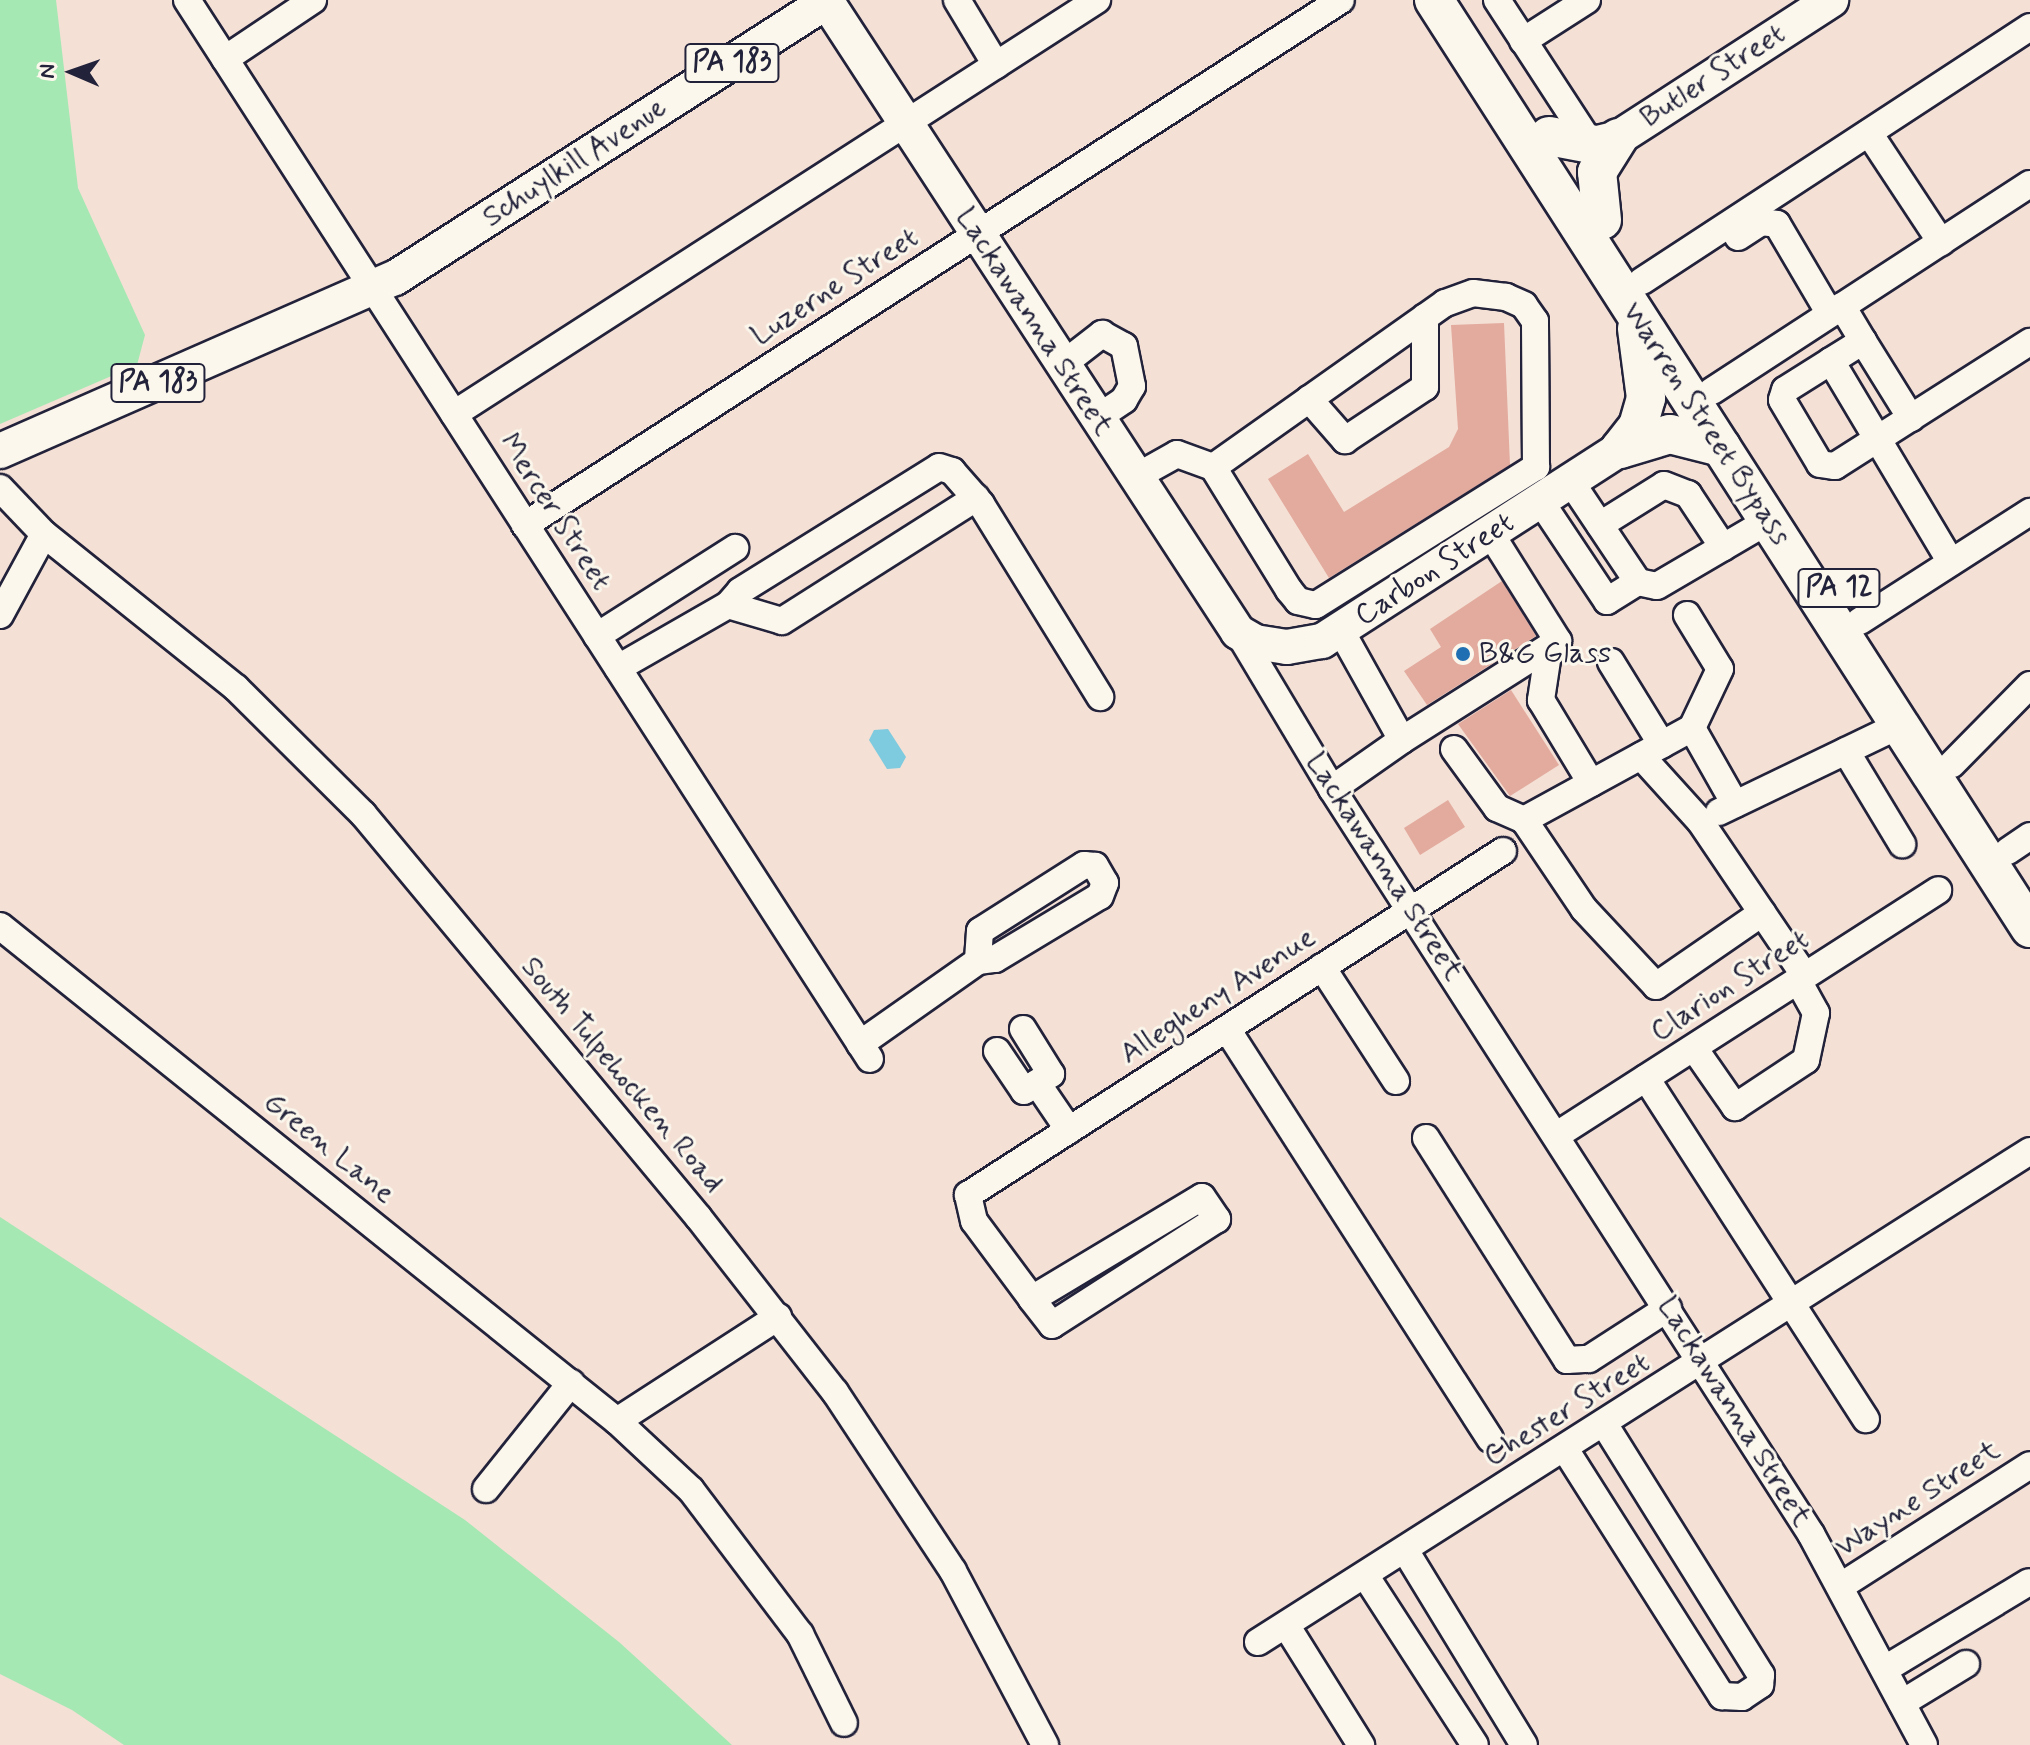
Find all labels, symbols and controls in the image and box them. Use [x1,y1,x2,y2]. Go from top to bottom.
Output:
street label: Butler Street [1632,14,1794,138]
north arrow [32,32,112,112]
road number: PA 183 [684,39,780,87]
text: N [34,63,62,79]
street label: Schuylkill Avenue [473,88,677,238]
street label: Lackawanna Street [947,201,1121,443]
street label: Luzerne Street [742,218,928,356]
street label: Warren Street Bypass [1612,293,1800,555]
road number: PA 183 [110,359,206,407]
street label: Mercer Street [489,424,621,600]
street label: Carbon Street [1347,504,1523,636]
road number: PA 12 [1797,564,1881,612]
place label: B&G Glass [1479,636,1611,672]
marker: B&G Glass [1454,645,1472,663]
street label: Lackawanna Street [1297,746,1471,988]
street label: Allegheny Avenue [1114,920,1322,1072]
street label: Clarion Street [1642,920,1818,1052]
street label: South Tulpehocken Road [514,951,730,1199]
street label: Green Lane [258,1085,400,1211]
street label: Lackawanna Street [1649,1290,1819,1534]
street label: Chester Street [1475,1343,1659,1477]
street label: Wayne Street [1829,1432,2007,1566]

